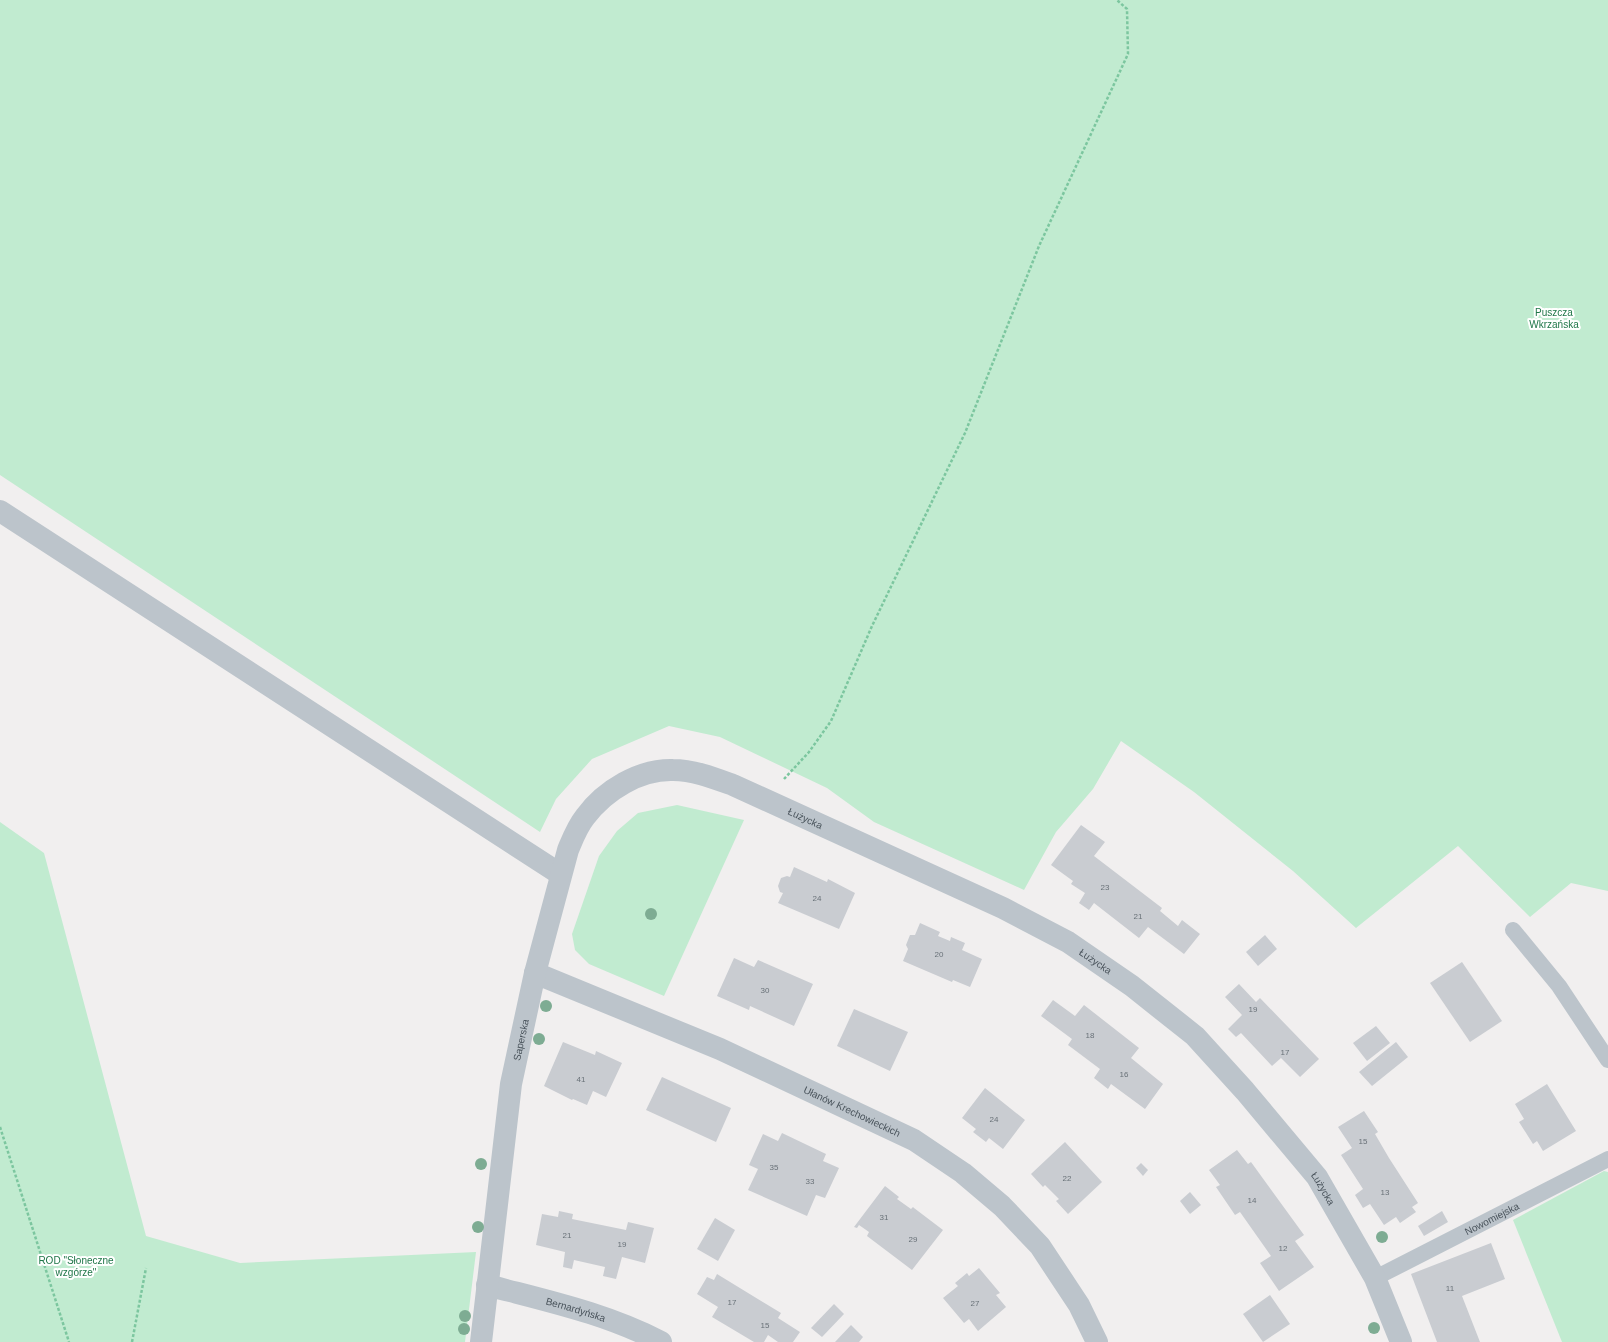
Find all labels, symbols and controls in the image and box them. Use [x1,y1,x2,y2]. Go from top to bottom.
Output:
park label: Puszcza Wkrzańska [1529,307,1579,330]
street label: Łużycka [786,805,825,831]
house number: 23 [1101,883,1110,892]
house number: 24 [813,894,822,903]
house number: 21 [1134,912,1143,921]
street label: Łużycka [1077,946,1114,976]
house number: 20 [935,950,944,959]
house number: 30 [761,986,770,995]
house number: 19 [1249,1005,1258,1014]
street label: Saperska [511,1018,530,1062]
house number: 18 [1086,1031,1095,1040]
house number: 17 [1281,1048,1290,1057]
house number: 16 [1120,1070,1129,1079]
house number: 41 [577,1075,586,1084]
street label: Ułanów Krechowieckich [802,1084,902,1138]
house number: 24 [990,1115,999,1124]
house number: 15 [1359,1137,1368,1146]
house number: 35 [770,1163,779,1172]
street label: Łużycka [1309,1169,1338,1207]
house number: 22 [1063,1174,1072,1183]
house number: 33 [806,1177,815,1186]
house number: 13 [1381,1188,1390,1197]
house number: 14 [1248,1196,1257,1205]
street label: Nowomiejska [1463,1200,1521,1237]
house number: 31 [880,1213,889,1222]
house number: 21 [563,1231,572,1240]
house number: 29 [909,1235,918,1244]
house number: 19 [618,1240,627,1249]
house number: 12 [1279,1244,1288,1253]
park label: ROD "Słoneczne wzgórze" [38,1255,114,1278]
house number: 11 [1446,1284,1455,1293]
street label: Bernardyńska [545,1295,607,1324]
house number: 17 [728,1298,737,1307]
house number: 27 [971,1299,980,1308]
house number: 15 [761,1321,770,1330]

